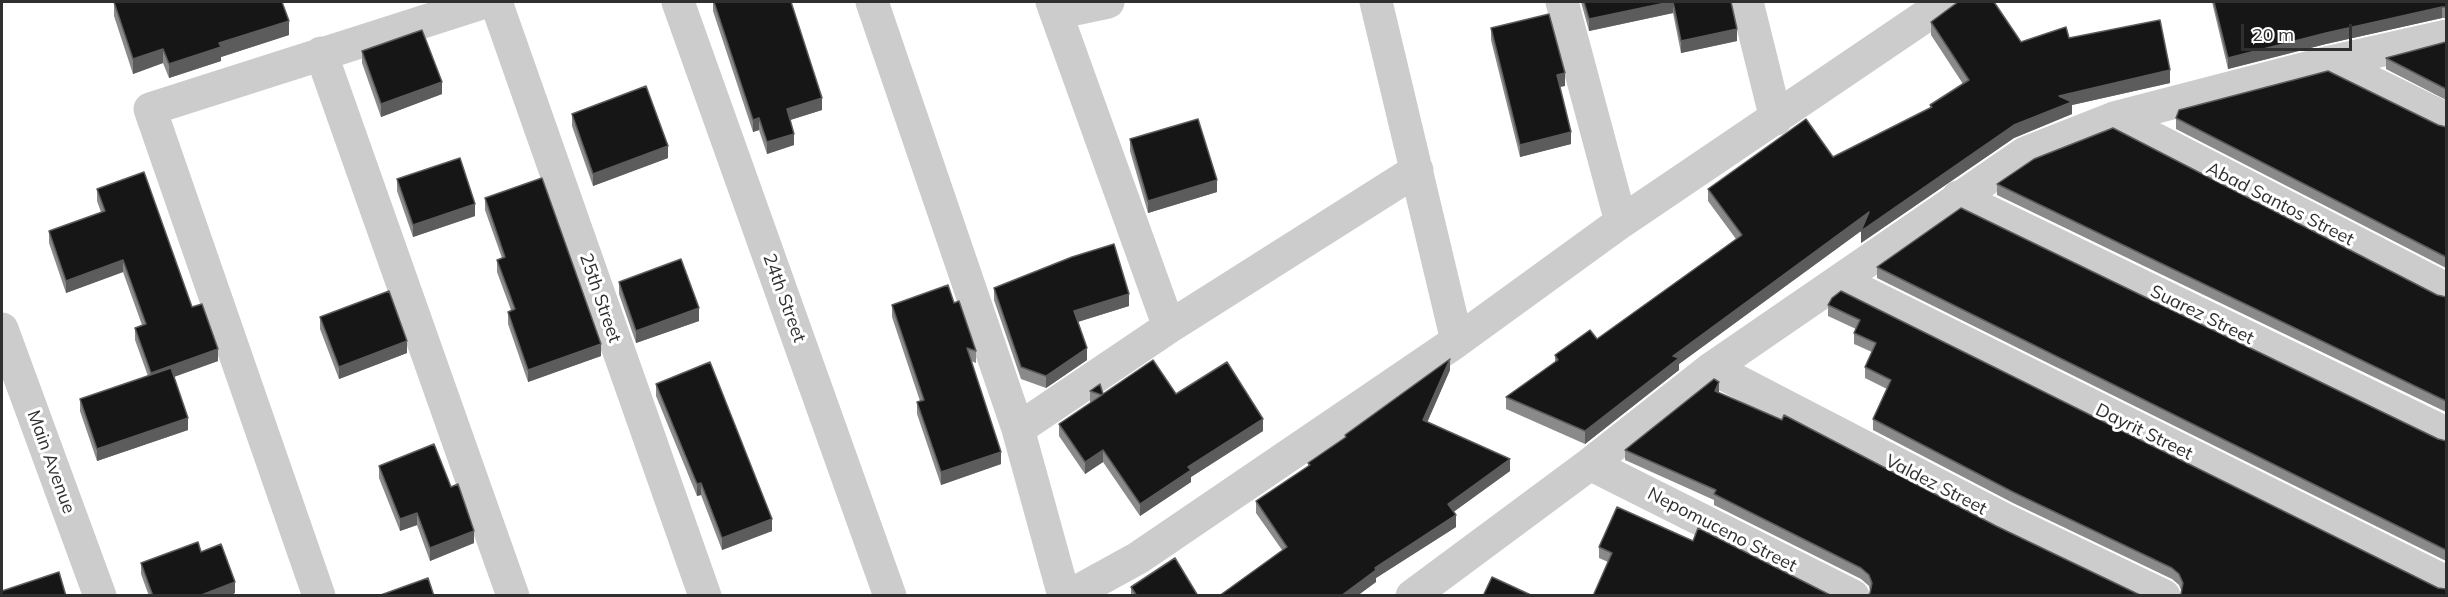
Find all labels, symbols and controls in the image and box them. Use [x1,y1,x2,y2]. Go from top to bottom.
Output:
scale bar [2244,12,2355,50]
text: 20 m [2252,23,2294,46]
street label: Abad Santos Street [2203,157,2357,251]
street label: 25th Street [575,251,625,345]
street label: 24th Street [758,251,810,345]
street label: Suarez Street [2147,281,2257,349]
street label: Dayrit Street [2092,399,2196,465]
street label: Main Avenue [22,407,80,517]
street label: Valdez Street [1882,450,1990,520]
street label: Nepomuceno Street [1644,483,1800,577]

